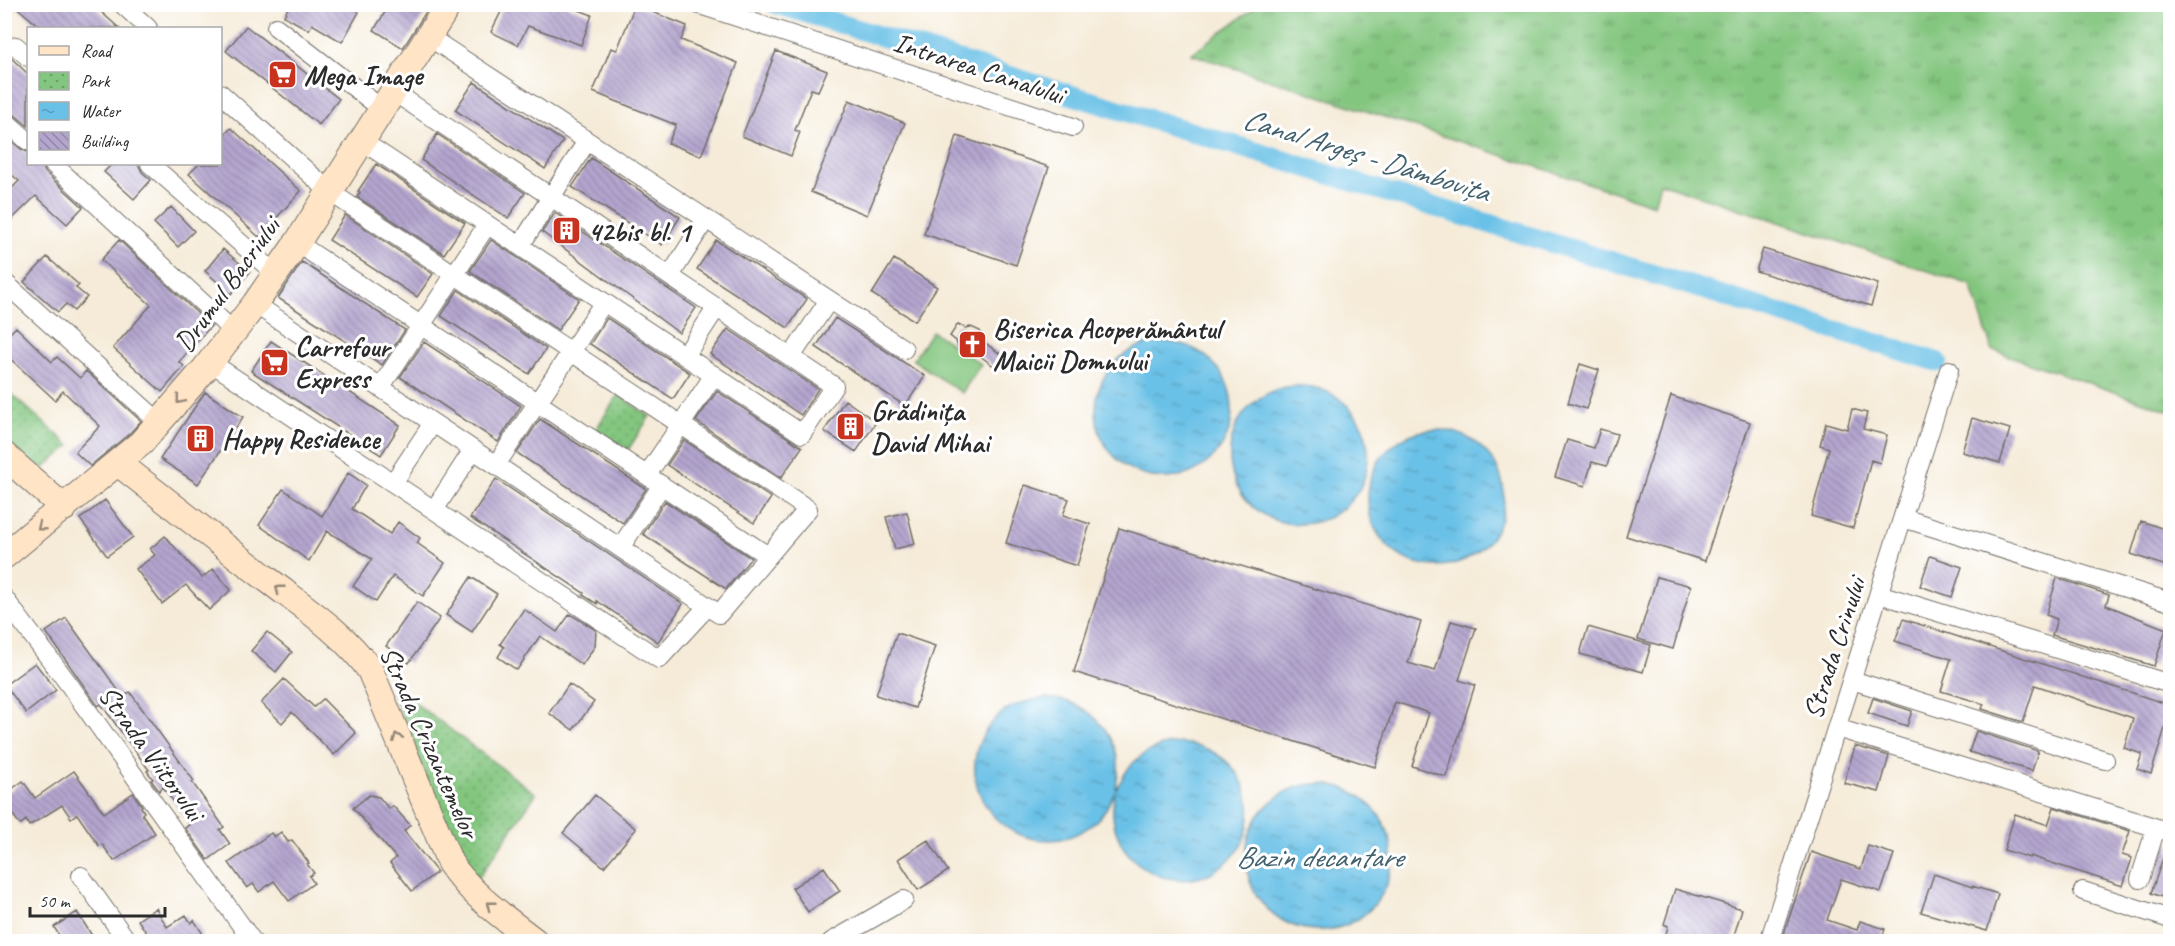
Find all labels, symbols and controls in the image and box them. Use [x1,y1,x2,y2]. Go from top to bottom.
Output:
street label: Intrarea Canalului [889,24,1072,113]
legend [27,27,222,165]
text: Road [81,40,114,62]
place label: Mega Image [304,58,425,93]
supermarket icon: Mega Image [267,59,299,91]
text: Park [81,70,111,92]
water label: Canal Argeș - Dâmbovița [1238,99,1496,211]
text: Water [81,100,122,122]
text: Building [81,130,130,152]
street label: Drumul Bacriului [166,207,290,358]
place label: 42bis bl. 1 [588,214,693,249]
building icon: 42bis bl. 1 [551,215,583,247]
place label: Biserica Acoperământul Maicii Domnului [993,311,1226,378]
church icon: Biserica Acoperământul Maicii Domnului [956,328,988,360]
place label: Carrefour Express [295,329,392,396]
supermarket icon: Carrefour Express [258,346,290,378]
one-way arrow [176,393,187,404]
place label: Grădinița David Mihai [871,393,993,460]
building icon: Grădinița David Mihai [834,410,866,442]
place label: Happy Residence [222,421,382,456]
building icon: Happy Residence [185,422,217,454]
one-way arrow [36,520,47,531]
street label: Strada Crinului [1795,569,1874,723]
one-way arrow [275,585,286,596]
street label: Strada Crizantemelor [372,641,489,846]
street label: Strada Viitorului [91,678,215,831]
one-way arrow [392,732,404,743]
water label: Bazin decantare [1236,838,1406,876]
scale bar [30,880,165,918]
text: 50 m [39,890,72,912]
one-way arrow [486,902,497,913]

